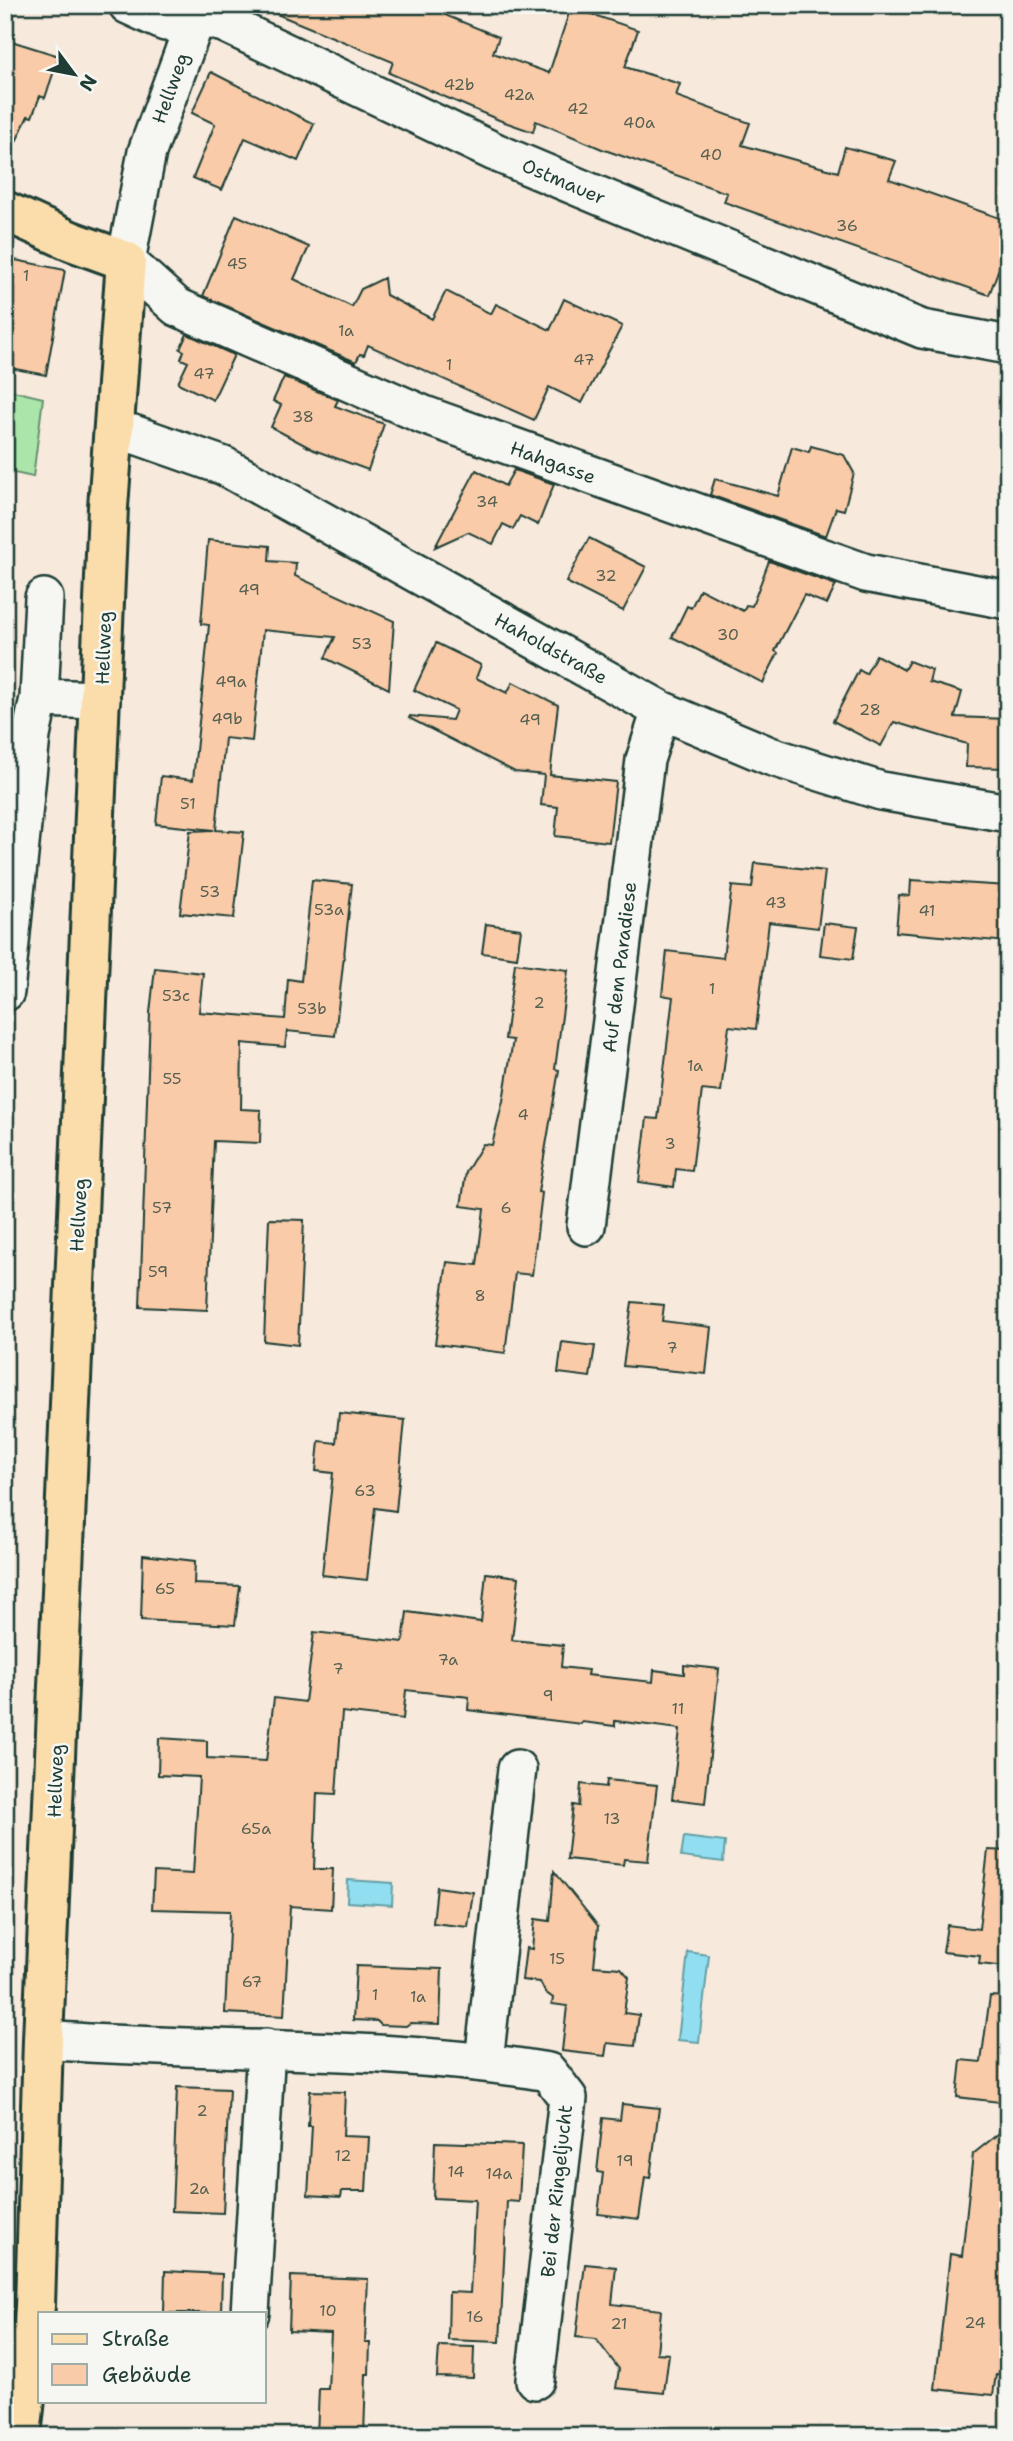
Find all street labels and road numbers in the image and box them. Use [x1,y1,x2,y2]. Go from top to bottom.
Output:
street label: Hellweg [146,49,195,127]
street label: Ostmauer [518,153,609,210]
street label: Hahgasse [507,435,599,489]
street label: Haholdstraße [490,607,612,690]
street label: Hellweg [90,611,117,685]
street label: Auf dem Paradiese [597,880,642,1054]
street label: Hellweg [64,1178,93,1253]
street label: Hellweg [42,1744,69,1818]
street label: Bei der Ringeljucht [535,2104,578,2279]

